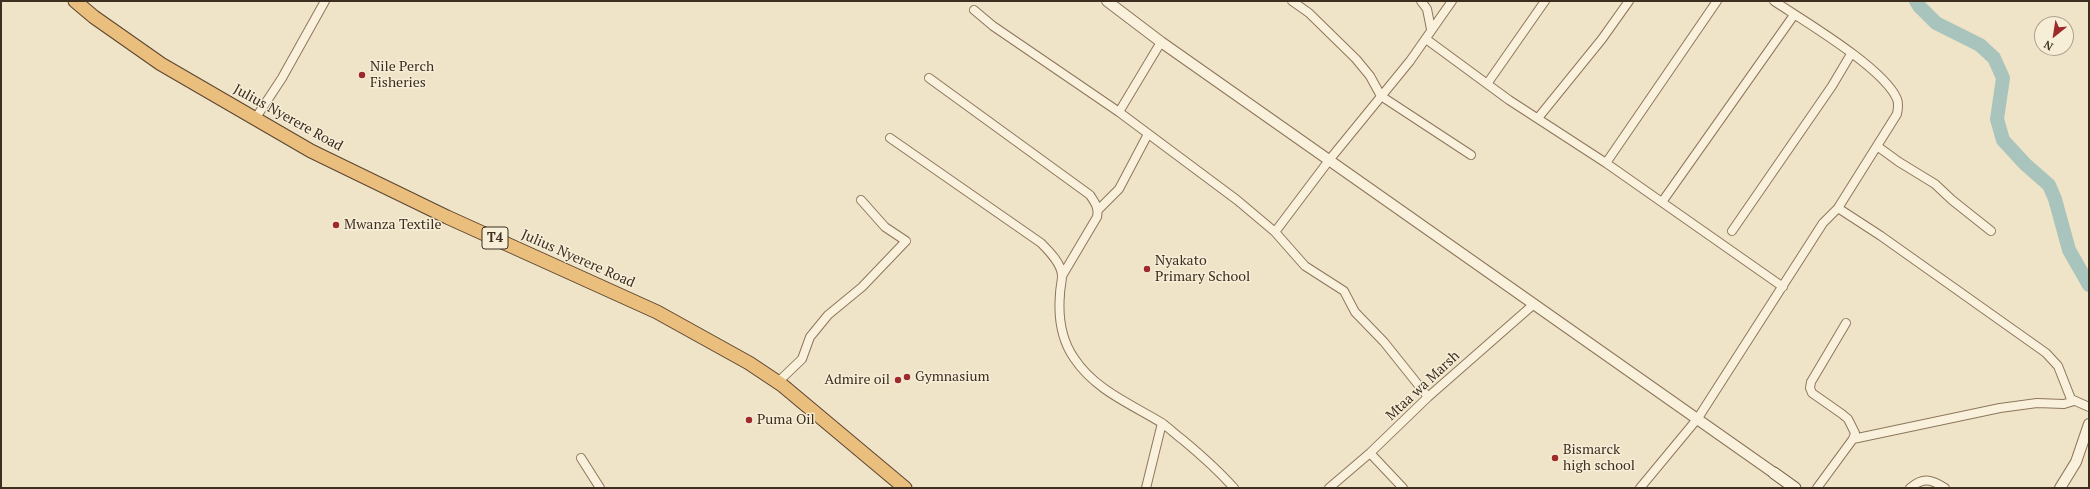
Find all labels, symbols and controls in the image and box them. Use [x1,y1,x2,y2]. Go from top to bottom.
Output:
north arrow [2034,16,2074,56]
text: N [2041,37,2056,54]
place label: Nile Perch Fisheries [370,59,434,92]
marker: Nile Perch Fisheries [357,70,367,80]
street label: Julius Nyerere Road [230,81,346,155]
place label: Mwanza Textile [344,217,442,233]
marker: Mwanza Textile [331,220,341,230]
street label: Julius Nyerere Road [519,226,637,292]
road number: T4 [482,227,508,249]
place label: Nyakato Primary School [1155,253,1250,286]
marker: Nyakato Primary School [1142,264,1152,274]
street label: Mtaa wa Marsh [1383,348,1463,424]
place label: Gymnasium [915,369,990,385]
place label: Admire oil [824,372,890,388]
marker: Gymnasium [902,372,912,382]
marker: Admire oil [893,375,903,385]
place label: Puma Oil [757,412,815,428]
marker: Puma Oil [744,415,754,425]
place label: Bismarck high school [1563,442,1635,474]
marker: Bismarck high school [1550,453,1560,463]

